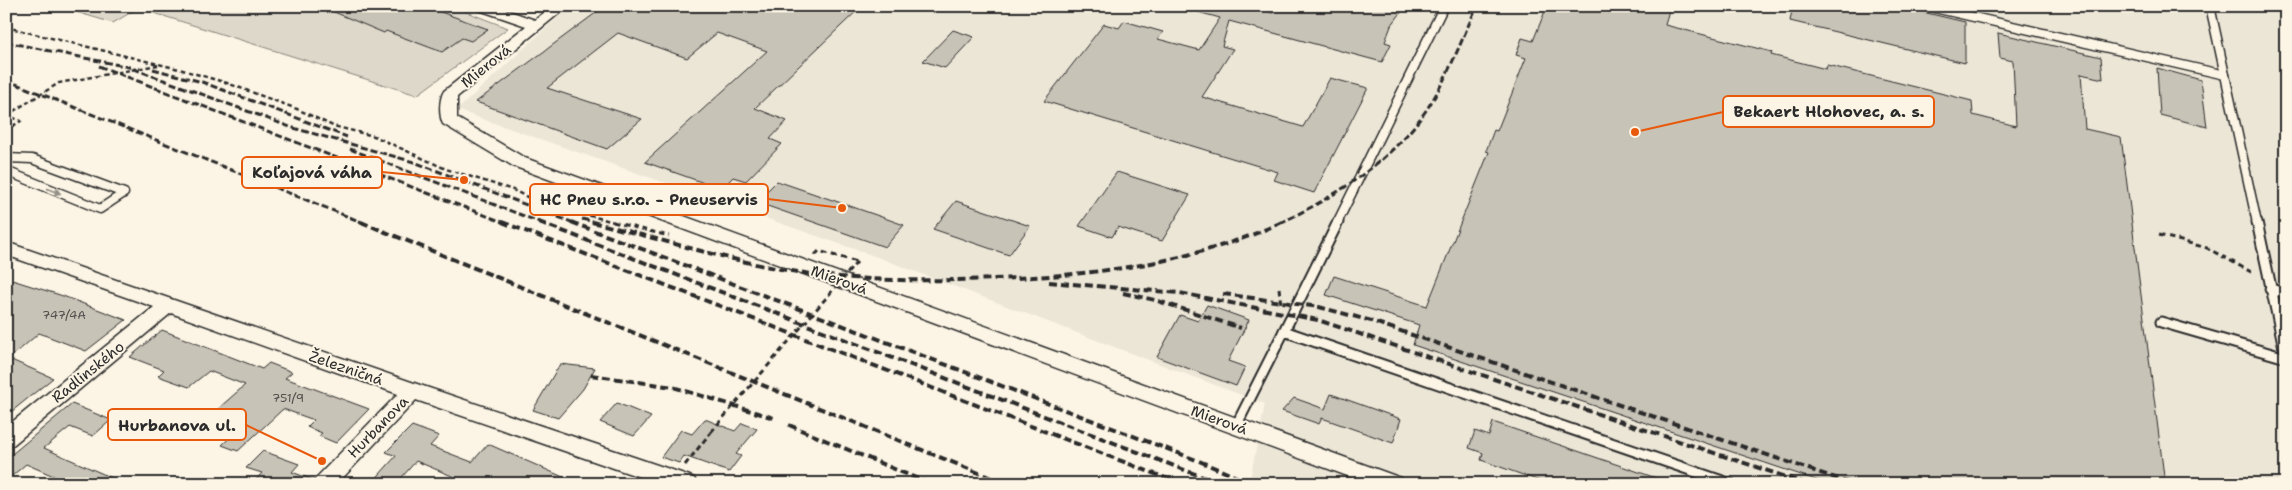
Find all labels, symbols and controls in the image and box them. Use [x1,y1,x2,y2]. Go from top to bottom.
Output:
street label: Mierová [457,39,516,92]
callout: Bekaert Hlohovec, a. s. [1723,96,1934,127]
text: Bekaert Hlohovec, a. s. [1733,101,1925,122]
callout: Koľajová váha [242,157,382,188]
text: Koľajová váha [252,162,372,183]
callout: HC Pneu s.r.o. - Pneuservis [530,184,768,215]
one-way arrow [47,187,62,195]
text: HC Pneu s.r.o. - Pneuservis [540,189,758,210]
street label: Mierová [808,261,871,300]
house number: 747/4A [42,307,86,323]
street label: Radlinského [48,337,128,407]
street label: Železničná [306,345,387,390]
house number: 751/9 [272,390,304,406]
street label: Hurbanova [343,391,413,462]
street label: Mierová [1188,401,1251,440]
callout: Hurbanova ul. [108,409,246,440]
text: Hurbanova ul. [118,415,236,436]

